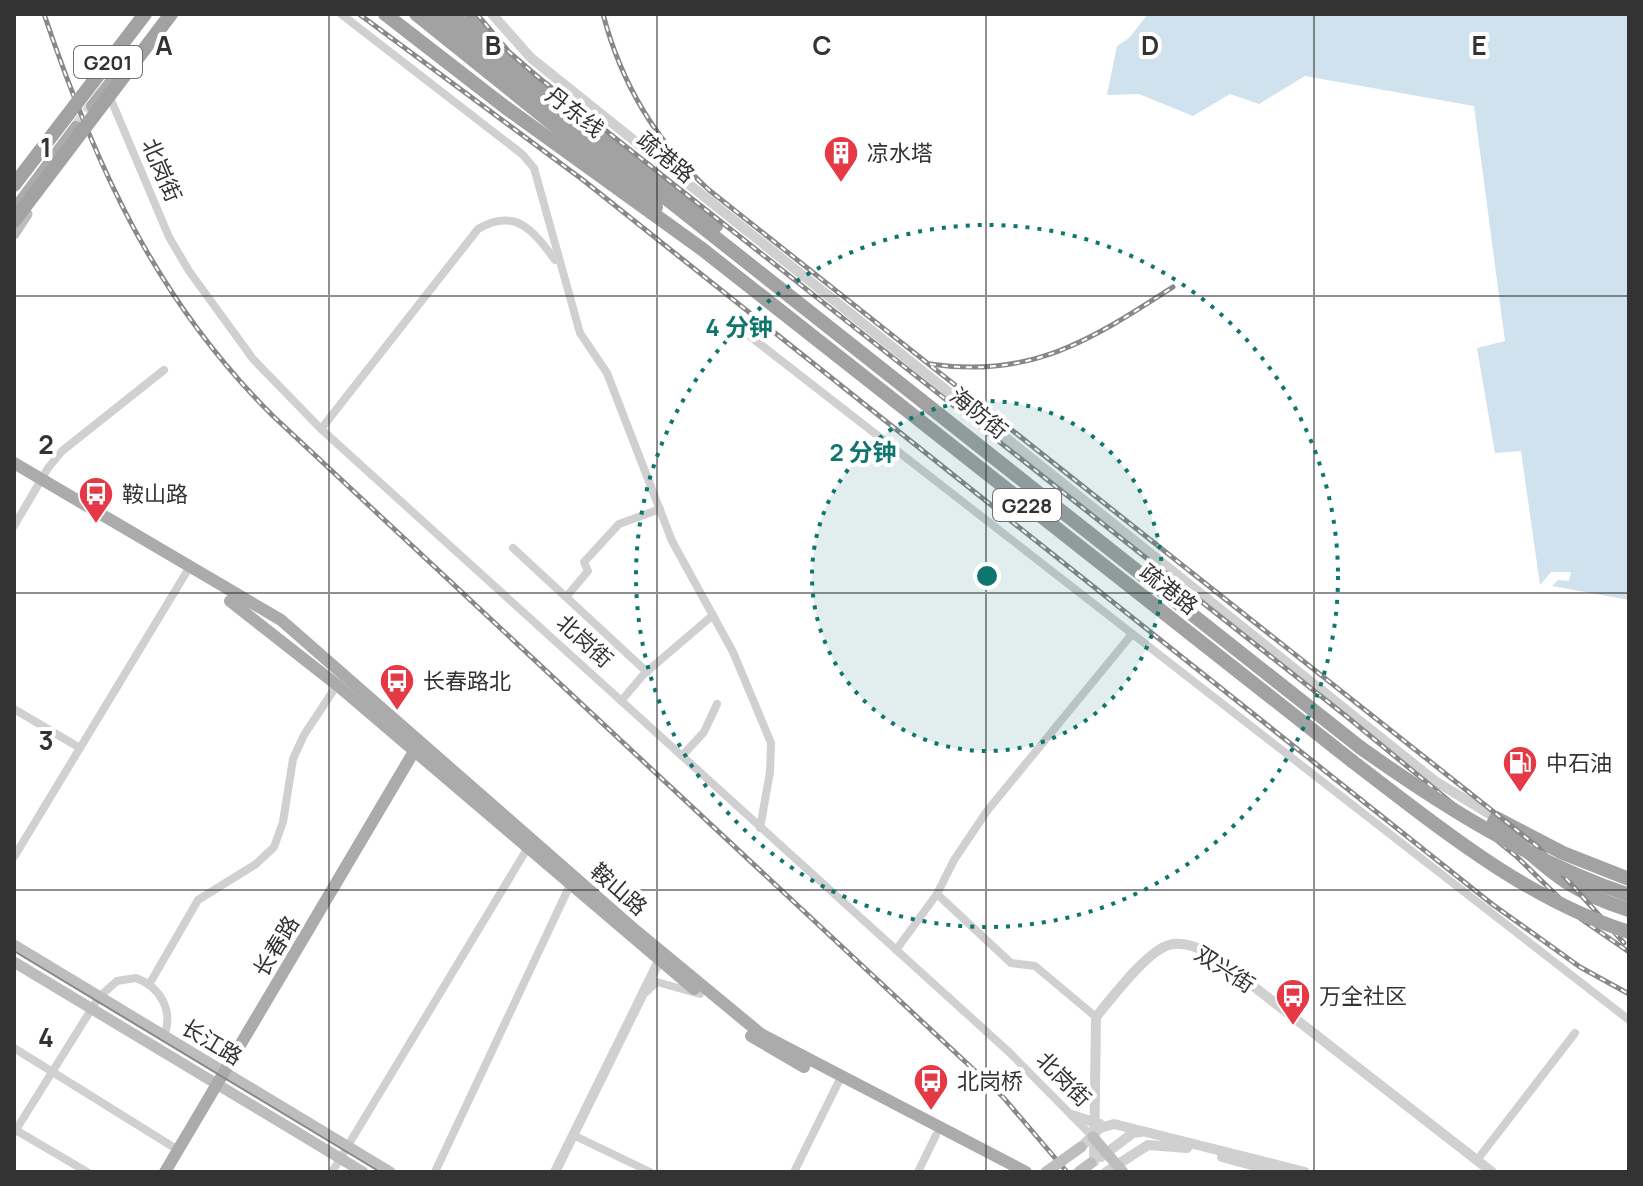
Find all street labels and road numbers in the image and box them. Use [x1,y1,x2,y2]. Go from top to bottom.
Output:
road number: G201 [74,46,142,78]
street label: 丹东线 [540,80,610,144]
street label: 疏港路 [631,125,701,189]
street label: 北岗街 [135,134,189,206]
street label: 海防街 [944,381,1014,445]
road number: G228 [993,489,1061,521]
street label: 疏港路 [1134,557,1204,621]
street label: 北岗街 [550,608,620,674]
street label: 鞍山路 [584,856,654,922]
street label: 长春路 [246,910,306,982]
street label: 双兴街 [1189,938,1261,1000]
street label: 长江路 [176,1012,248,1072]
street label: 北岗街 [1030,1045,1098,1113]

